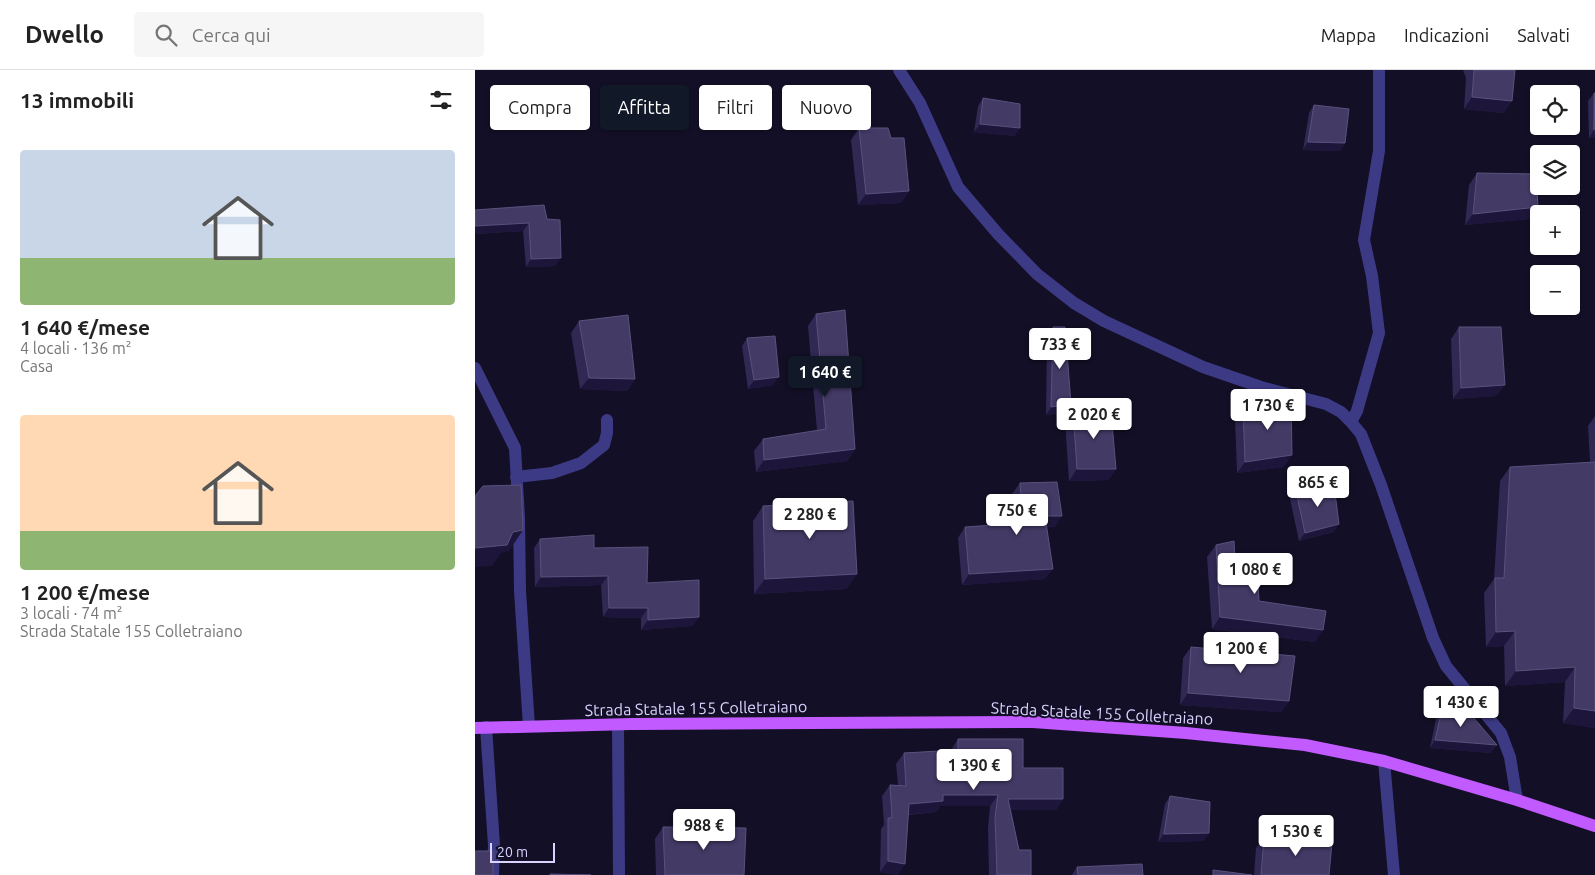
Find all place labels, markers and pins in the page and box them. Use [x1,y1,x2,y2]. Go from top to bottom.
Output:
pin: 733 € [1025,328,1095,370]
pin: 1 640 € [779,356,871,398]
pin: 1 730 € [1222,388,1314,431]
pin: 2 020 € [1048,398,1140,440]
pin: 865 € [1283,466,1353,508]
pin: 750 € [982,494,1052,536]
pin: 2 280 € [764,498,856,540]
pin: 1 080 € [1209,552,1301,595]
pin: 1 200 € [1195,632,1287,674]
pin: 1 430 € [1415,686,1507,728]
pin: 1 390 € [928,748,1020,791]
pin: 988 € [669,808,739,851]
pin: 1 530 € [1250,814,1342,857]

